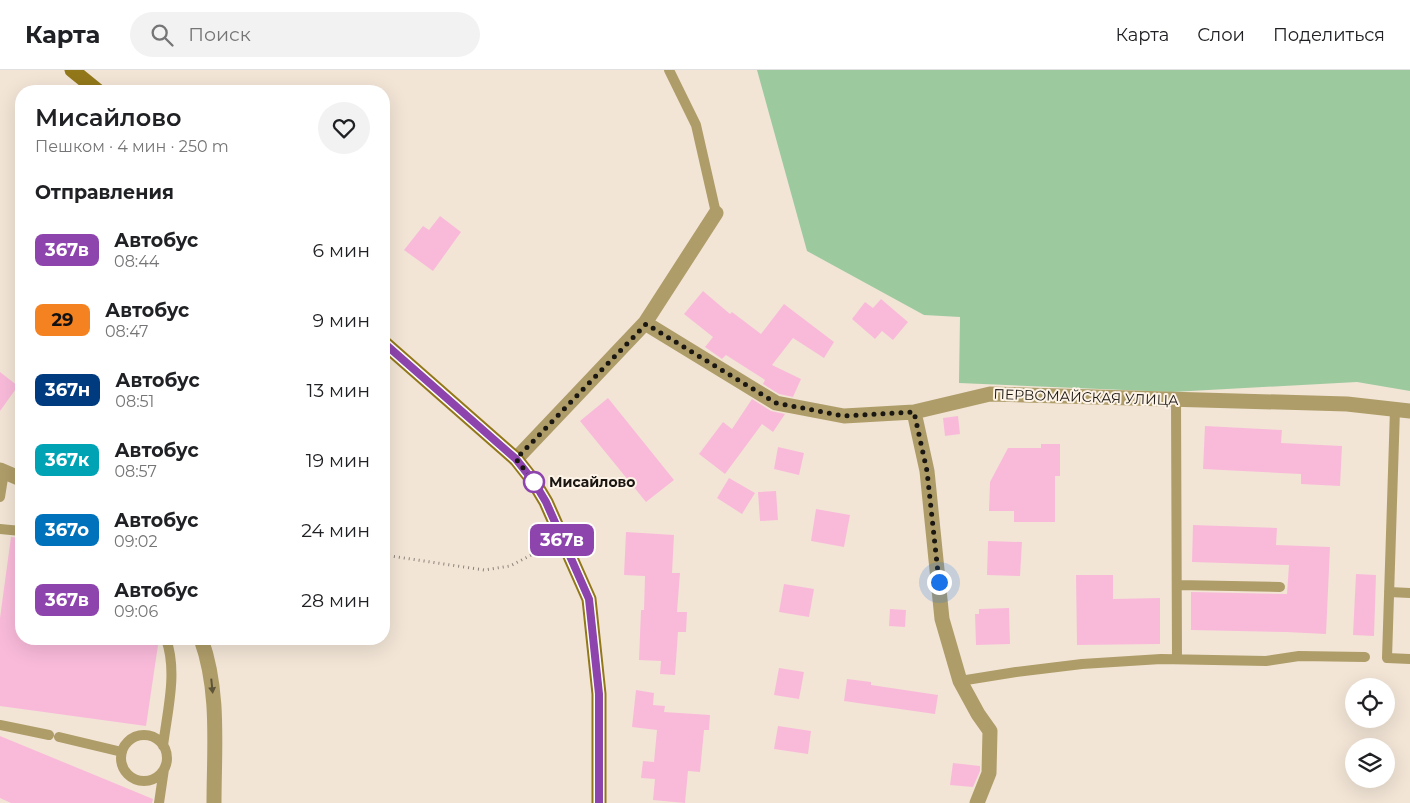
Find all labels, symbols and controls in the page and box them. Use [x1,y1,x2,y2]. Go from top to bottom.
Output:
search box [130,12,480,57]
text: Карта [25,20,100,49]
icon: search [148,21,176,49]
text: Поиск [188,23,251,46]
text: Карта [1115,24,1169,46]
text: Слои [1197,24,1245,46]
text: Поделиться [1273,24,1385,46]
button: heart [318,102,370,154]
text: Мисайлово [35,103,182,132]
text: Пешком · 4 мин · 250 m [35,137,229,156]
text: Отправления [35,181,174,204]
text: Автобус [114,229,198,252]
text: 367в [45,239,89,261]
text: 6 мин [313,239,370,262]
text: 08:44 [114,252,159,271]
text: Автобус [105,299,189,322]
text: 29 [51,309,74,331]
text: 9 мин [313,309,370,332]
text: 08:47 [105,322,148,341]
text: Автобус [115,369,200,392]
text: 367н [45,379,90,401]
text: 13 мин [307,379,370,402]
street label: ПЕРВОМАЙСКАЯ УЛИЦА [993,385,1180,409]
text: 08:51 [115,392,154,411]
text: Автобус [114,439,199,462]
text: 367к [45,449,89,471]
text: 19 мин [306,449,370,472]
text: 08:57 [114,462,157,481]
marker: Мисайлово [523,471,545,493]
place label: Мисайлово [549,473,635,491]
text: Автобус [114,509,198,532]
text: 367о [45,519,89,541]
text: 24 мин [301,519,370,542]
line badge: 367в [527,524,597,556]
text: 367в [540,529,584,551]
text: 09:02 [114,532,158,551]
your location [927,570,952,595]
text: Автобус [114,579,198,602]
text: 367в [45,589,89,611]
text: 28 мин [301,589,370,612]
text: 09:06 [114,602,158,621]
one-way arrow [208,678,216,694]
map controls [1345,678,1395,788]
button: locate [1345,678,1395,728]
button: layers [1345,738,1395,788]

